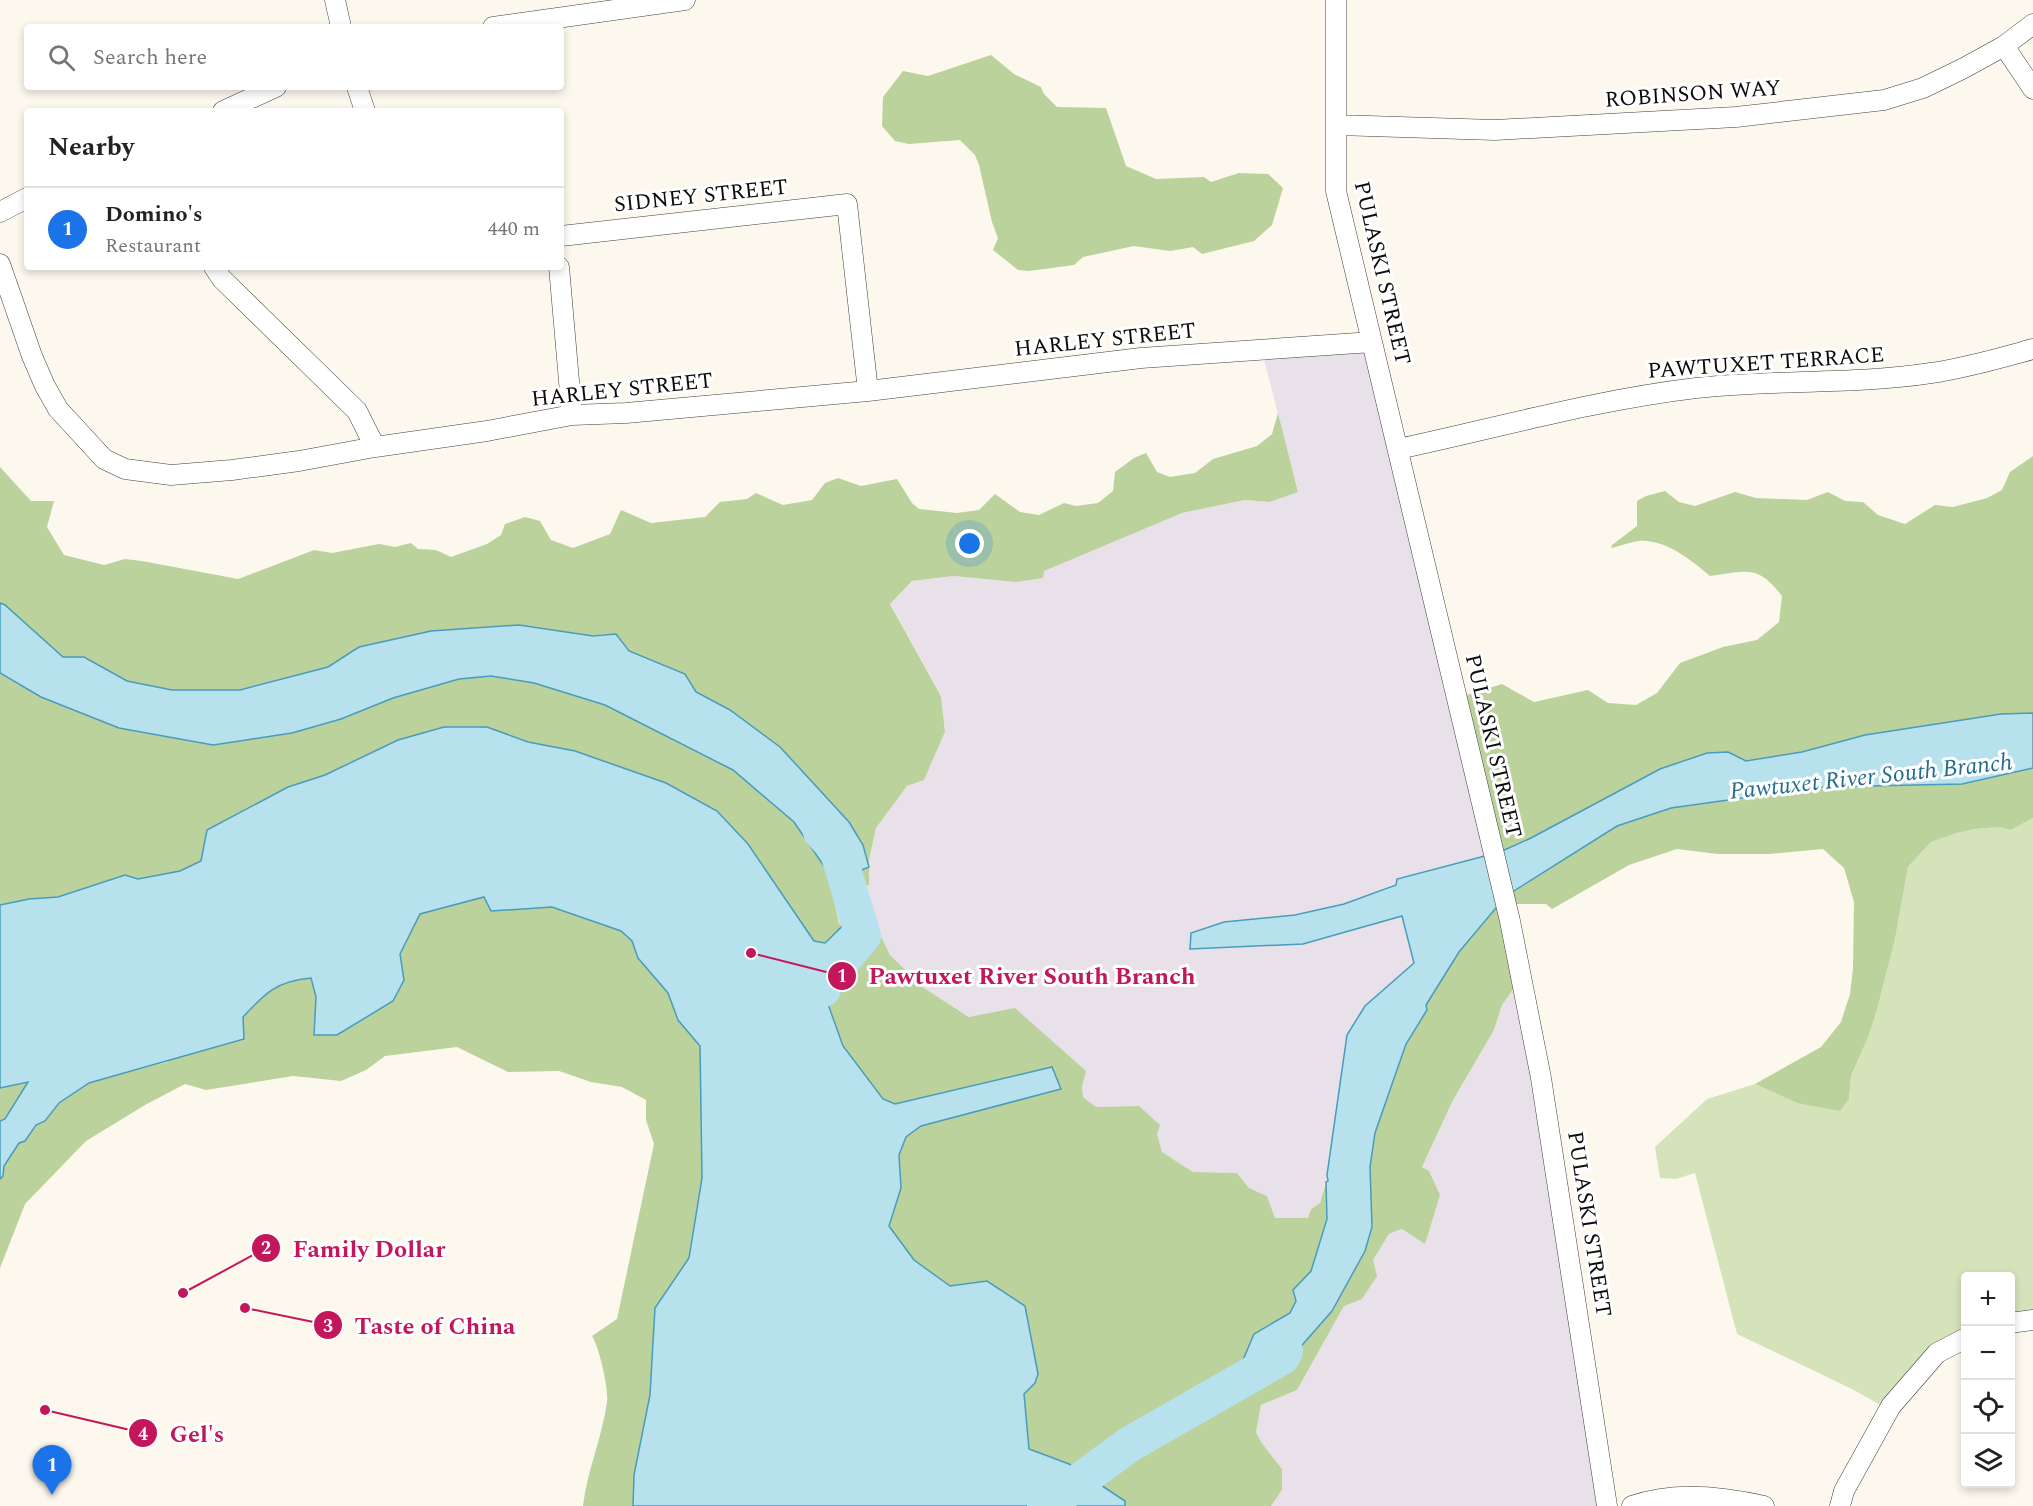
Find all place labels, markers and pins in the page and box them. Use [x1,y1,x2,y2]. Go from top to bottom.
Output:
callout: Pawtuxet River South Branch [827,955,1208,997]
callout: Family Dollar [251,1227,457,1269]
callout: Taste of China [313,1304,528,1346]
callout: Gel's [128,1412,236,1454]
pin: 1 [32,1446,72,1495]

